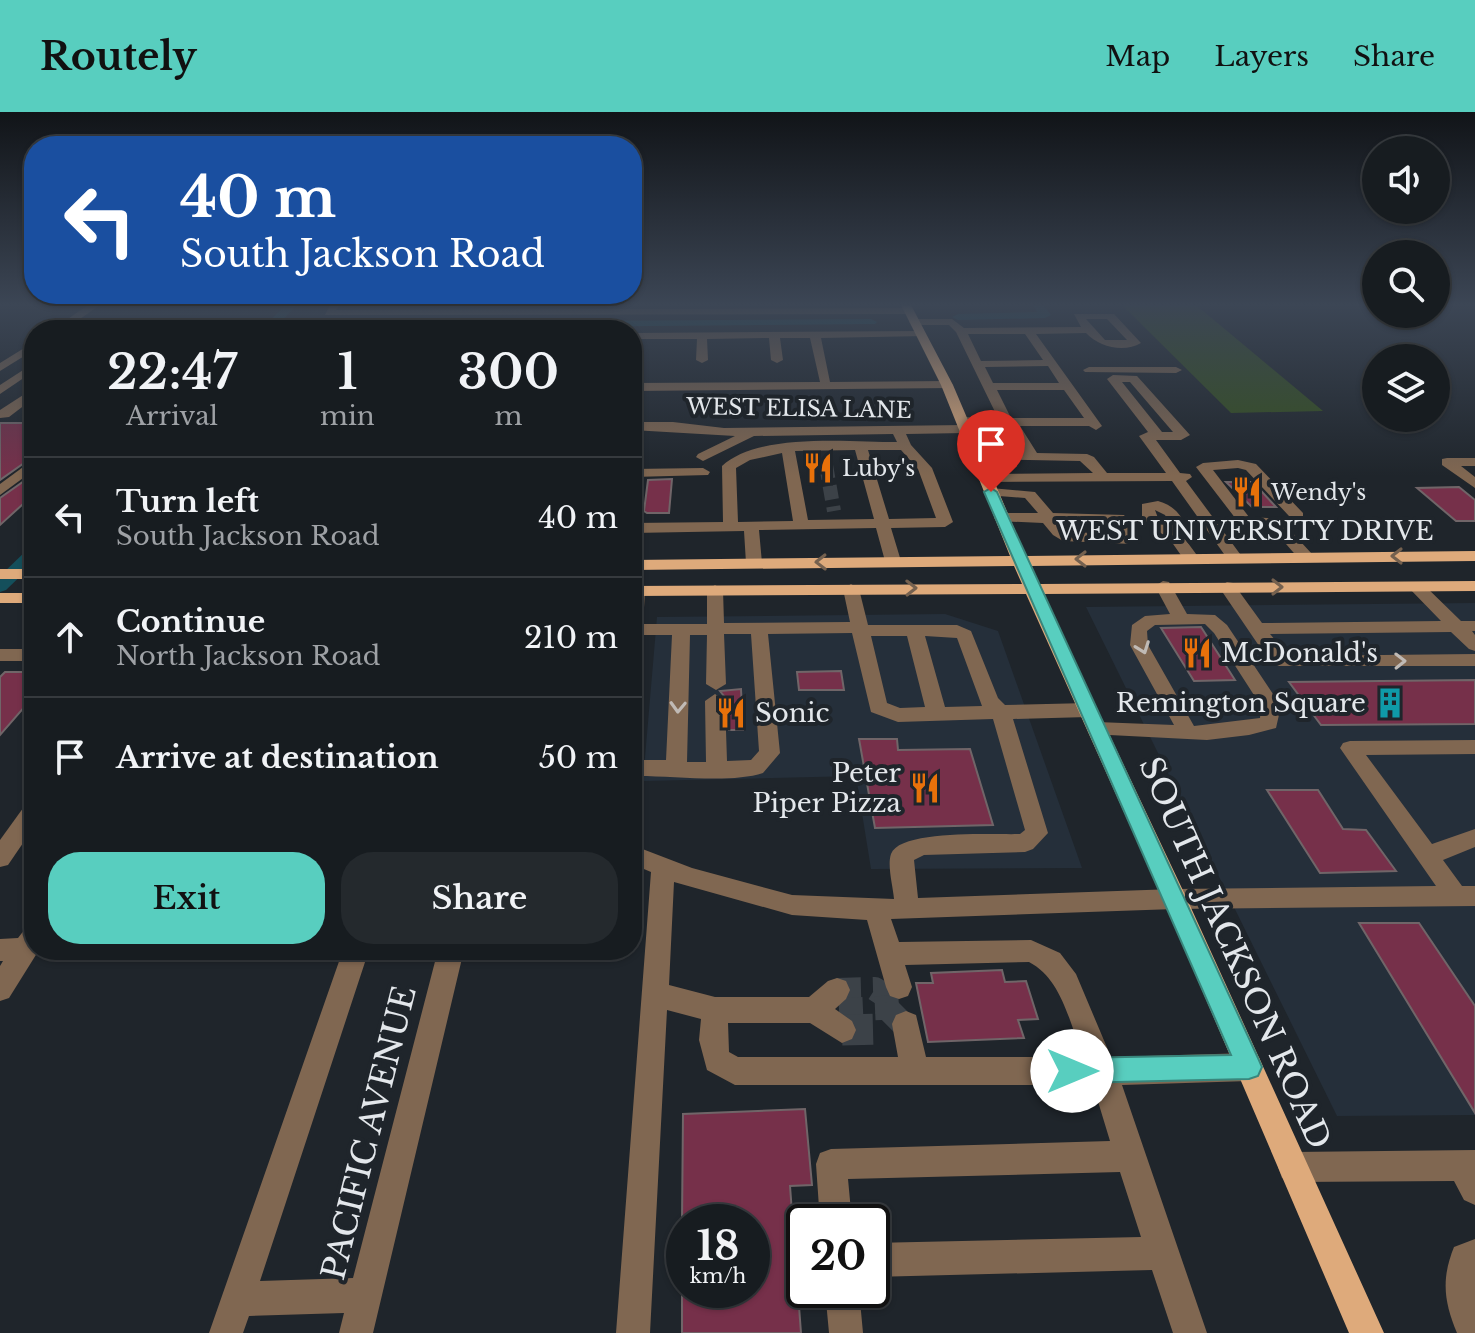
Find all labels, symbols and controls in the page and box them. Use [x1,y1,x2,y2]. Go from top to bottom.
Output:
text: Routely [40,33,197,80]
text: Map [1105,39,1170,74]
text: Layers [1214,39,1309,74]
text: Share [1353,39,1435,74]
map controls [1362,136,1450,432]
button: sound [1362,136,1450,224]
text: 40 m [180,163,336,232]
icon: left [48,168,152,272]
text: South Jackson Road [180,232,545,277]
button: search [1362,240,1450,328]
text: 22:47 [107,342,237,402]
text: 1 [337,342,358,402]
text: 300 [458,342,559,402]
button: layers [1362,344,1450,432]
street label: WEST ELISA LANE [685,393,912,424]
text: Arrival [126,400,218,432]
text: min [320,400,375,432]
text: m [494,400,522,432]
pin [957,410,1025,492]
icon: arrive [969,422,1013,466]
restaurant icon: Luby's [801,451,835,485]
place label: Luby's [842,455,915,482]
restaurant icon: Wendy's [1230,475,1264,509]
place label: Wendy's [1270,479,1366,506]
text: Turn left [116,483,259,520]
icon: left [48,495,92,539]
text: 40 m [538,499,618,536]
street label: WEST UNIVERSITY DRIVE [1055,515,1434,547]
text: South Jackson Road [116,520,379,552]
one-way arrow [1390,547,1403,565]
one-way arrow [1074,550,1087,568]
one-way arrow [814,553,827,571]
one-way arrow [1271,578,1284,596]
one-way arrow [905,579,918,597]
text: Continue [116,603,265,640]
icon: ahead [48,615,92,659]
text: 210 m [524,619,618,656]
restaurant icon: McDonald's [1180,636,1214,670]
place label: McDonald's [1221,637,1378,669]
text: North Jackson Road [116,640,380,672]
one-way arrow [1133,640,1150,654]
one-way arrow [1395,652,1407,670]
building icon: Remington Square [1373,686,1407,720]
place label: Remington Square [1116,687,1366,719]
restaurant icon: Sonic [714,696,748,730]
place label: Sonic [755,697,830,729]
one-way arrow [670,701,687,714]
icon: arrive [48,735,92,779]
text: Arrive at destination [116,739,439,776]
text: 50 m [539,739,618,776]
street label: SOUTH JACKSON ROAD [1130,751,1340,1155]
place label: Peter Piper Pizza [752,757,902,819]
restaurant icon: Peter Piper Pizza [908,771,942,805]
button: Exit [48,852,325,944]
button: Share [341,852,618,944]
street label: PACIFIC AVENUE [313,982,425,1284]
position arrow [1030,1029,1114,1113]
speed limit sign: 20 [786,1204,890,1308]
text: 18 [697,1221,739,1271]
text: km/h [690,1264,746,1288]

